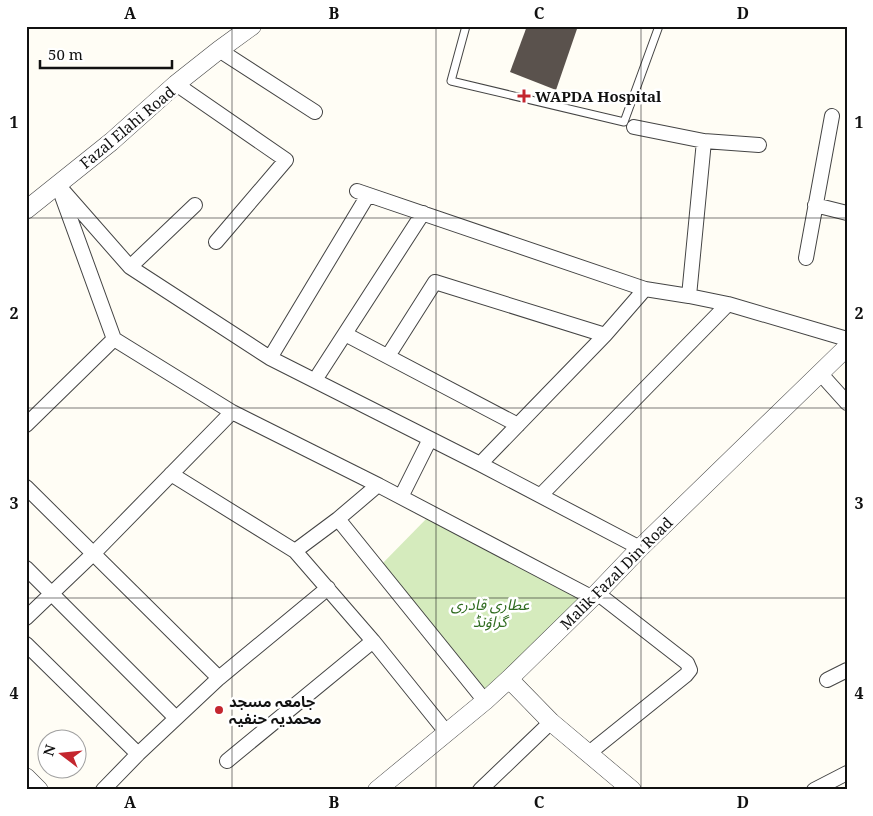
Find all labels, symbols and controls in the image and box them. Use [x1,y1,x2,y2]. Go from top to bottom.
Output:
text: A [124,2,137,24]
text: B [329,2,340,24]
text: C [534,2,545,24]
text: D [737,2,749,24]
scale bar [40,38,172,70]
text: 50 m [48,44,83,64]
street label: Fazal Elahi Road [75,81,179,173]
place label: WAPDA Hospital [535,86,662,106]
marker: WAPDA Hospital [517,89,531,103]
text: 1 [9,111,19,133]
text: 1 [854,111,864,133]
text: 2 [9,302,19,324]
text: 2 [854,302,864,324]
text: 3 [9,492,19,514]
text: 3 [854,492,864,514]
street label: Malik Fazal Din Road [555,512,677,634]
park label: عطاری قادری گراؤنڈ [451,594,530,631]
text: 4 [9,682,19,704]
text: 4 [854,682,864,704]
place label: جامعہ مسجد محمدیہ حنفیہ [229,691,322,728]
marker: جامعہ مسجد محمدیہ حنفیہ [213,704,225,716]
north arrow [38,728,88,778]
text: N [38,742,60,758]
text: A [124,791,137,813]
text: B [329,791,340,813]
text: C [534,791,545,813]
text: D [737,791,749,813]

